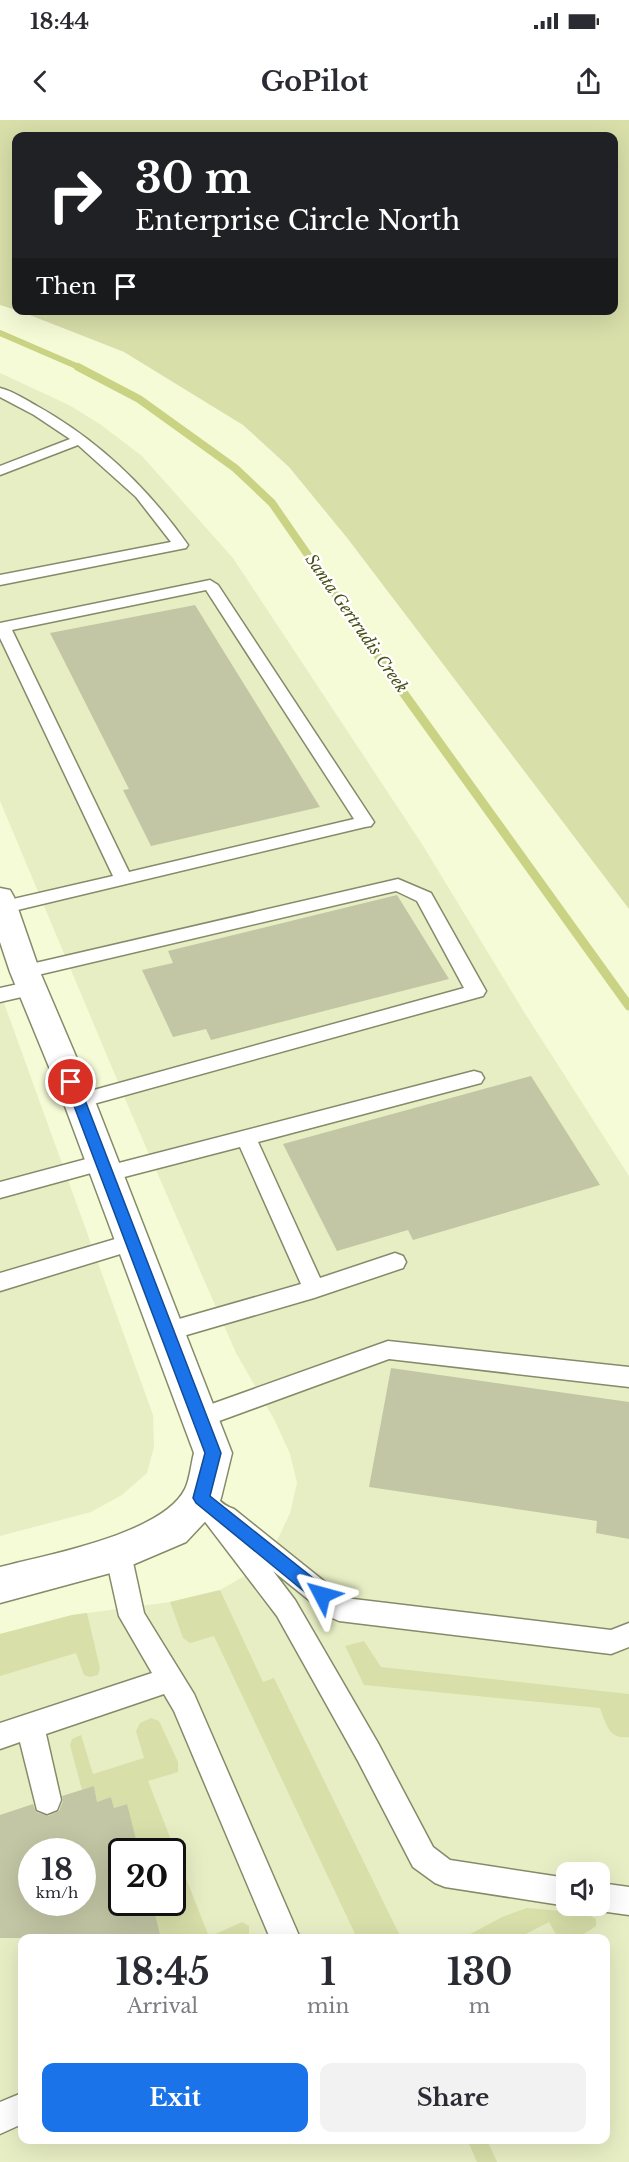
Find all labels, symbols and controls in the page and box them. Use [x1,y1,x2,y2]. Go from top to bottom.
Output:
text: 18:44 [30,8,89,35]
icon: back [24,65,57,98]
text: GoPilot [261,65,368,98]
icon: share [572,65,605,98]
text: 30 m [135,152,251,204]
icon: right [36,156,114,234]
text: Enterprise Circle North [135,204,460,237]
icon: arrive [109,270,142,303]
text: Then [36,273,97,300]
water label: Santa Gertrudis Creek [302,550,412,696]
pin [45,1056,96,1107]
icon: arrive [54,1065,87,1098]
position arrow [290,1563,354,1627]
speed limit sign: 20 [108,1838,186,1916]
text: 18 [41,1851,73,1888]
map controls [556,1862,610,1916]
button: sound [556,1862,610,1916]
text: km/h [36,1883,78,1902]
text: 18:45 [116,1950,210,1995]
text: 1 [320,1950,336,1995]
text: 130 [447,1950,512,1995]
text: Arrival [127,1994,198,2018]
text: min [307,1994,349,2018]
text: m [469,1994,490,2018]
button: Exit [42,2063,308,2132]
button: Share [320,2063,586,2132]

